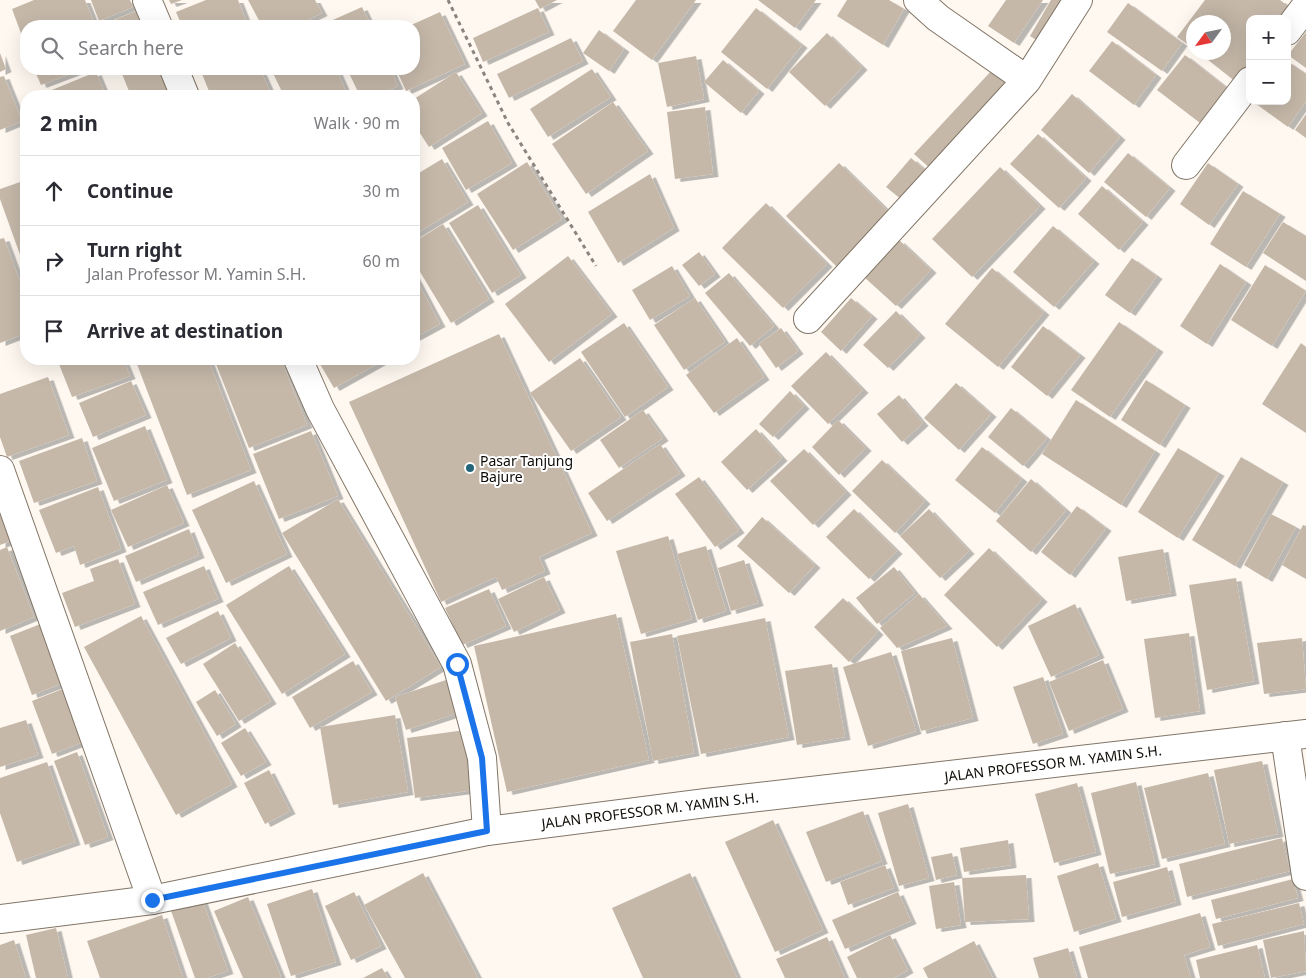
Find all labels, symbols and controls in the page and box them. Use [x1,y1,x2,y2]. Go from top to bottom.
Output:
north arrow [1186,15,1231,60]
map controls [1246,15,1291,105]
button: + [1246,15,1291,60]
search box [20,20,420,75]
icon: search [38,34,66,62]
text: Search here [78,35,184,61]
button: − [1246,60,1291,105]
text: 2 min [40,109,98,137]
text: Walk · 90 m [314,112,400,134]
icon: ahead [40,177,68,205]
text: Continue [87,178,173,204]
text: 30 m [363,180,400,202]
text: Turn right [87,237,182,263]
icon: right [40,247,68,275]
text: 60 m [363,250,400,272]
text: Jalan Professor M. Yamin S.H. [87,263,306,285]
icon: arrive [40,317,68,345]
text: Arrive at destination [87,318,283,344]
place label: Pasar Tanjung Bajure [480,451,573,486]
marker: Pasar Tanjung Bajure [464,462,476,474]
route start [446,653,469,676]
street label: JALAN PROFESSOR M. YAMIN S.H. [941,740,1163,786]
street label: JALAN PROFESSOR M. YAMIN S.H. [538,787,760,833]
route end [141,889,164,912]

